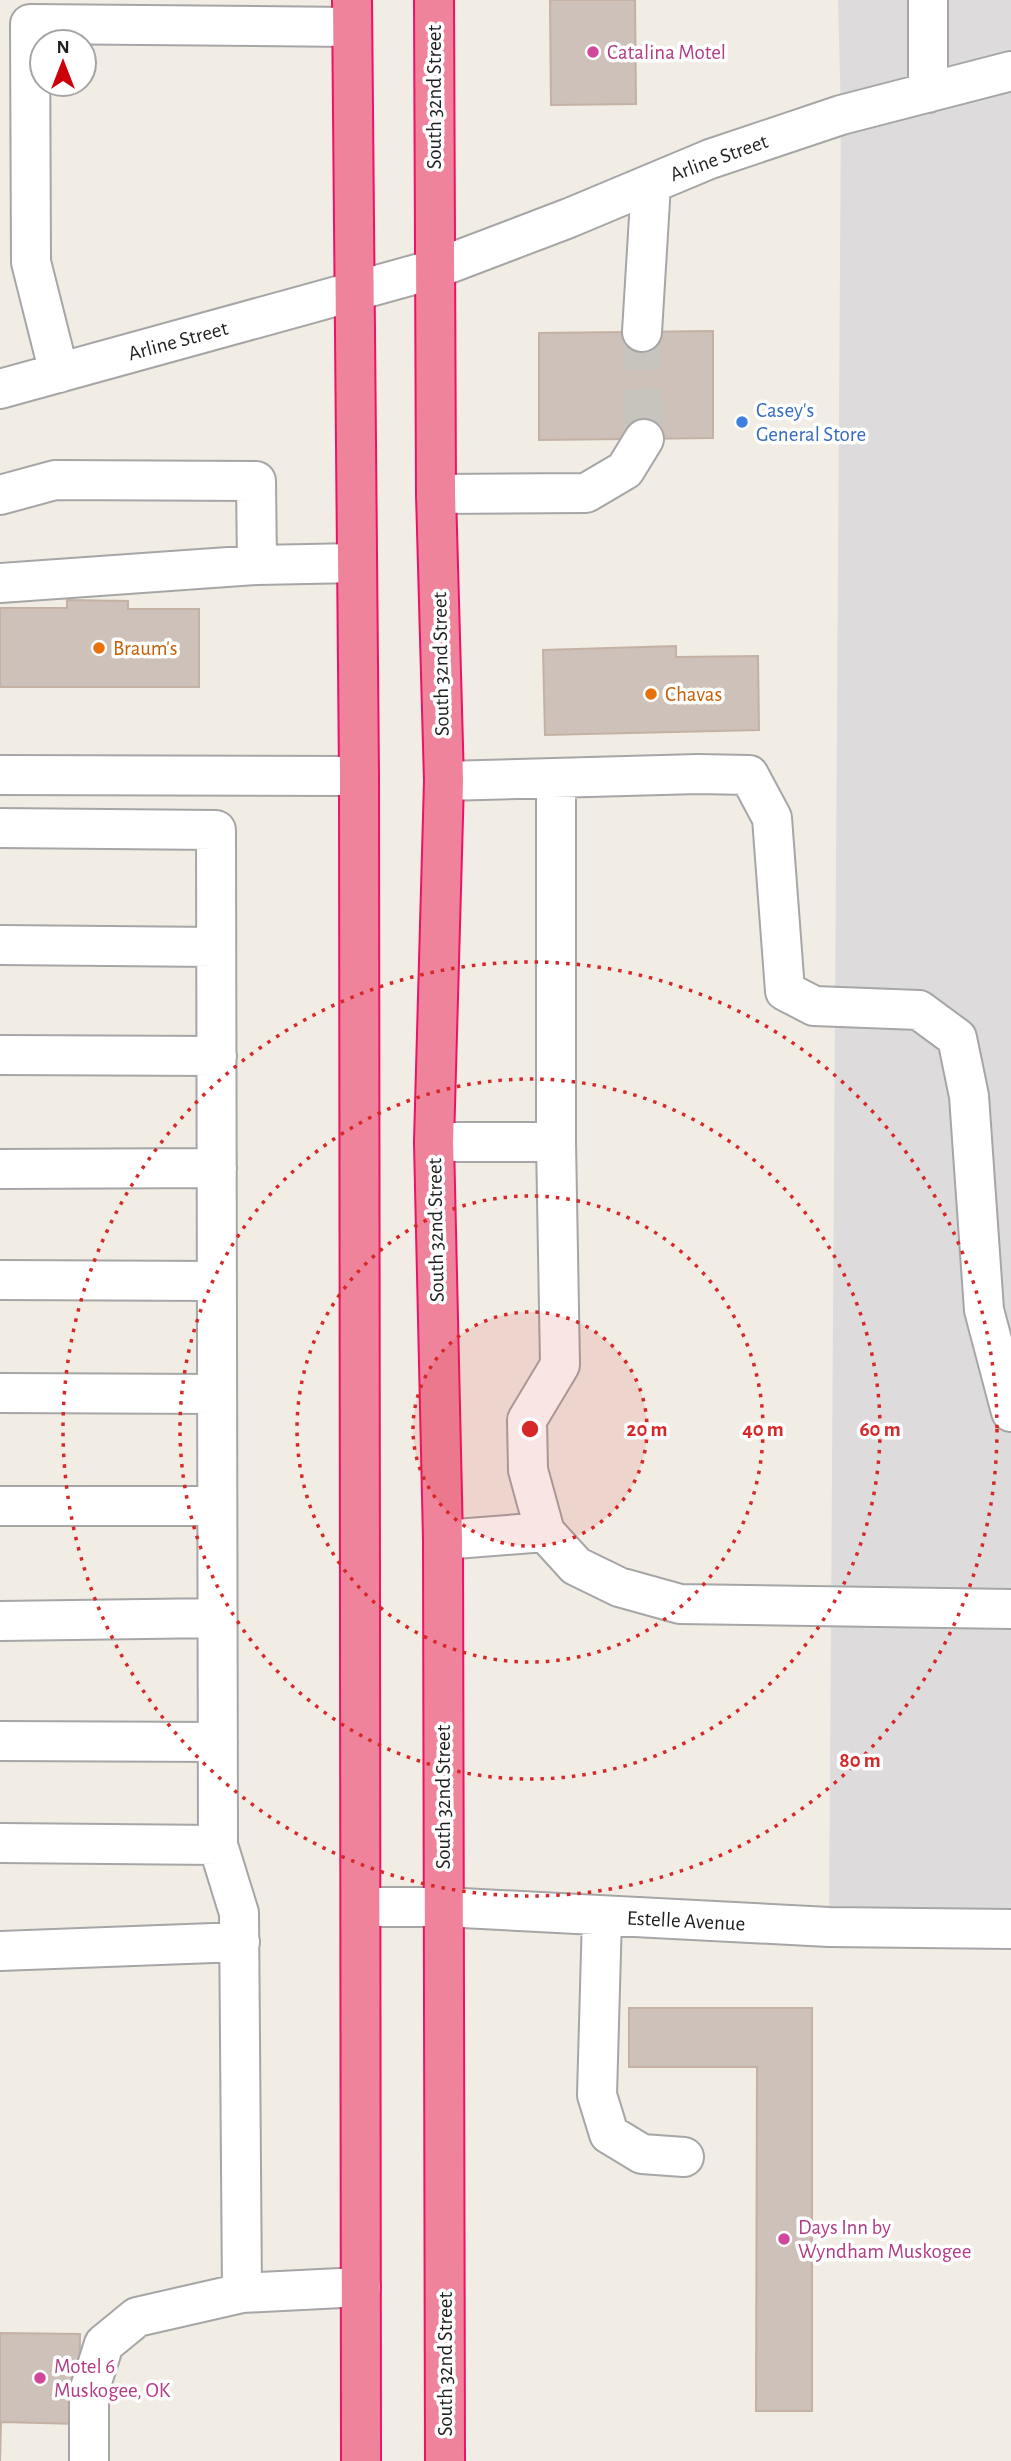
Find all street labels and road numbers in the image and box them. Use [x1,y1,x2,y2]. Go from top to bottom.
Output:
street label: South 32nd Street [424,24,445,169]
street label: Arline Street [667,131,771,185]
street label: Arline Street [126,318,230,364]
street label: South 32nd Street [429,591,453,736]
street label: South 32nd Street [424,1157,448,1302]
street label: South 32nd Street [433,1724,454,1869]
street label: Estelle Avenue [626,1907,746,1935]
street label: South 32nd Street [435,2291,456,2436]

